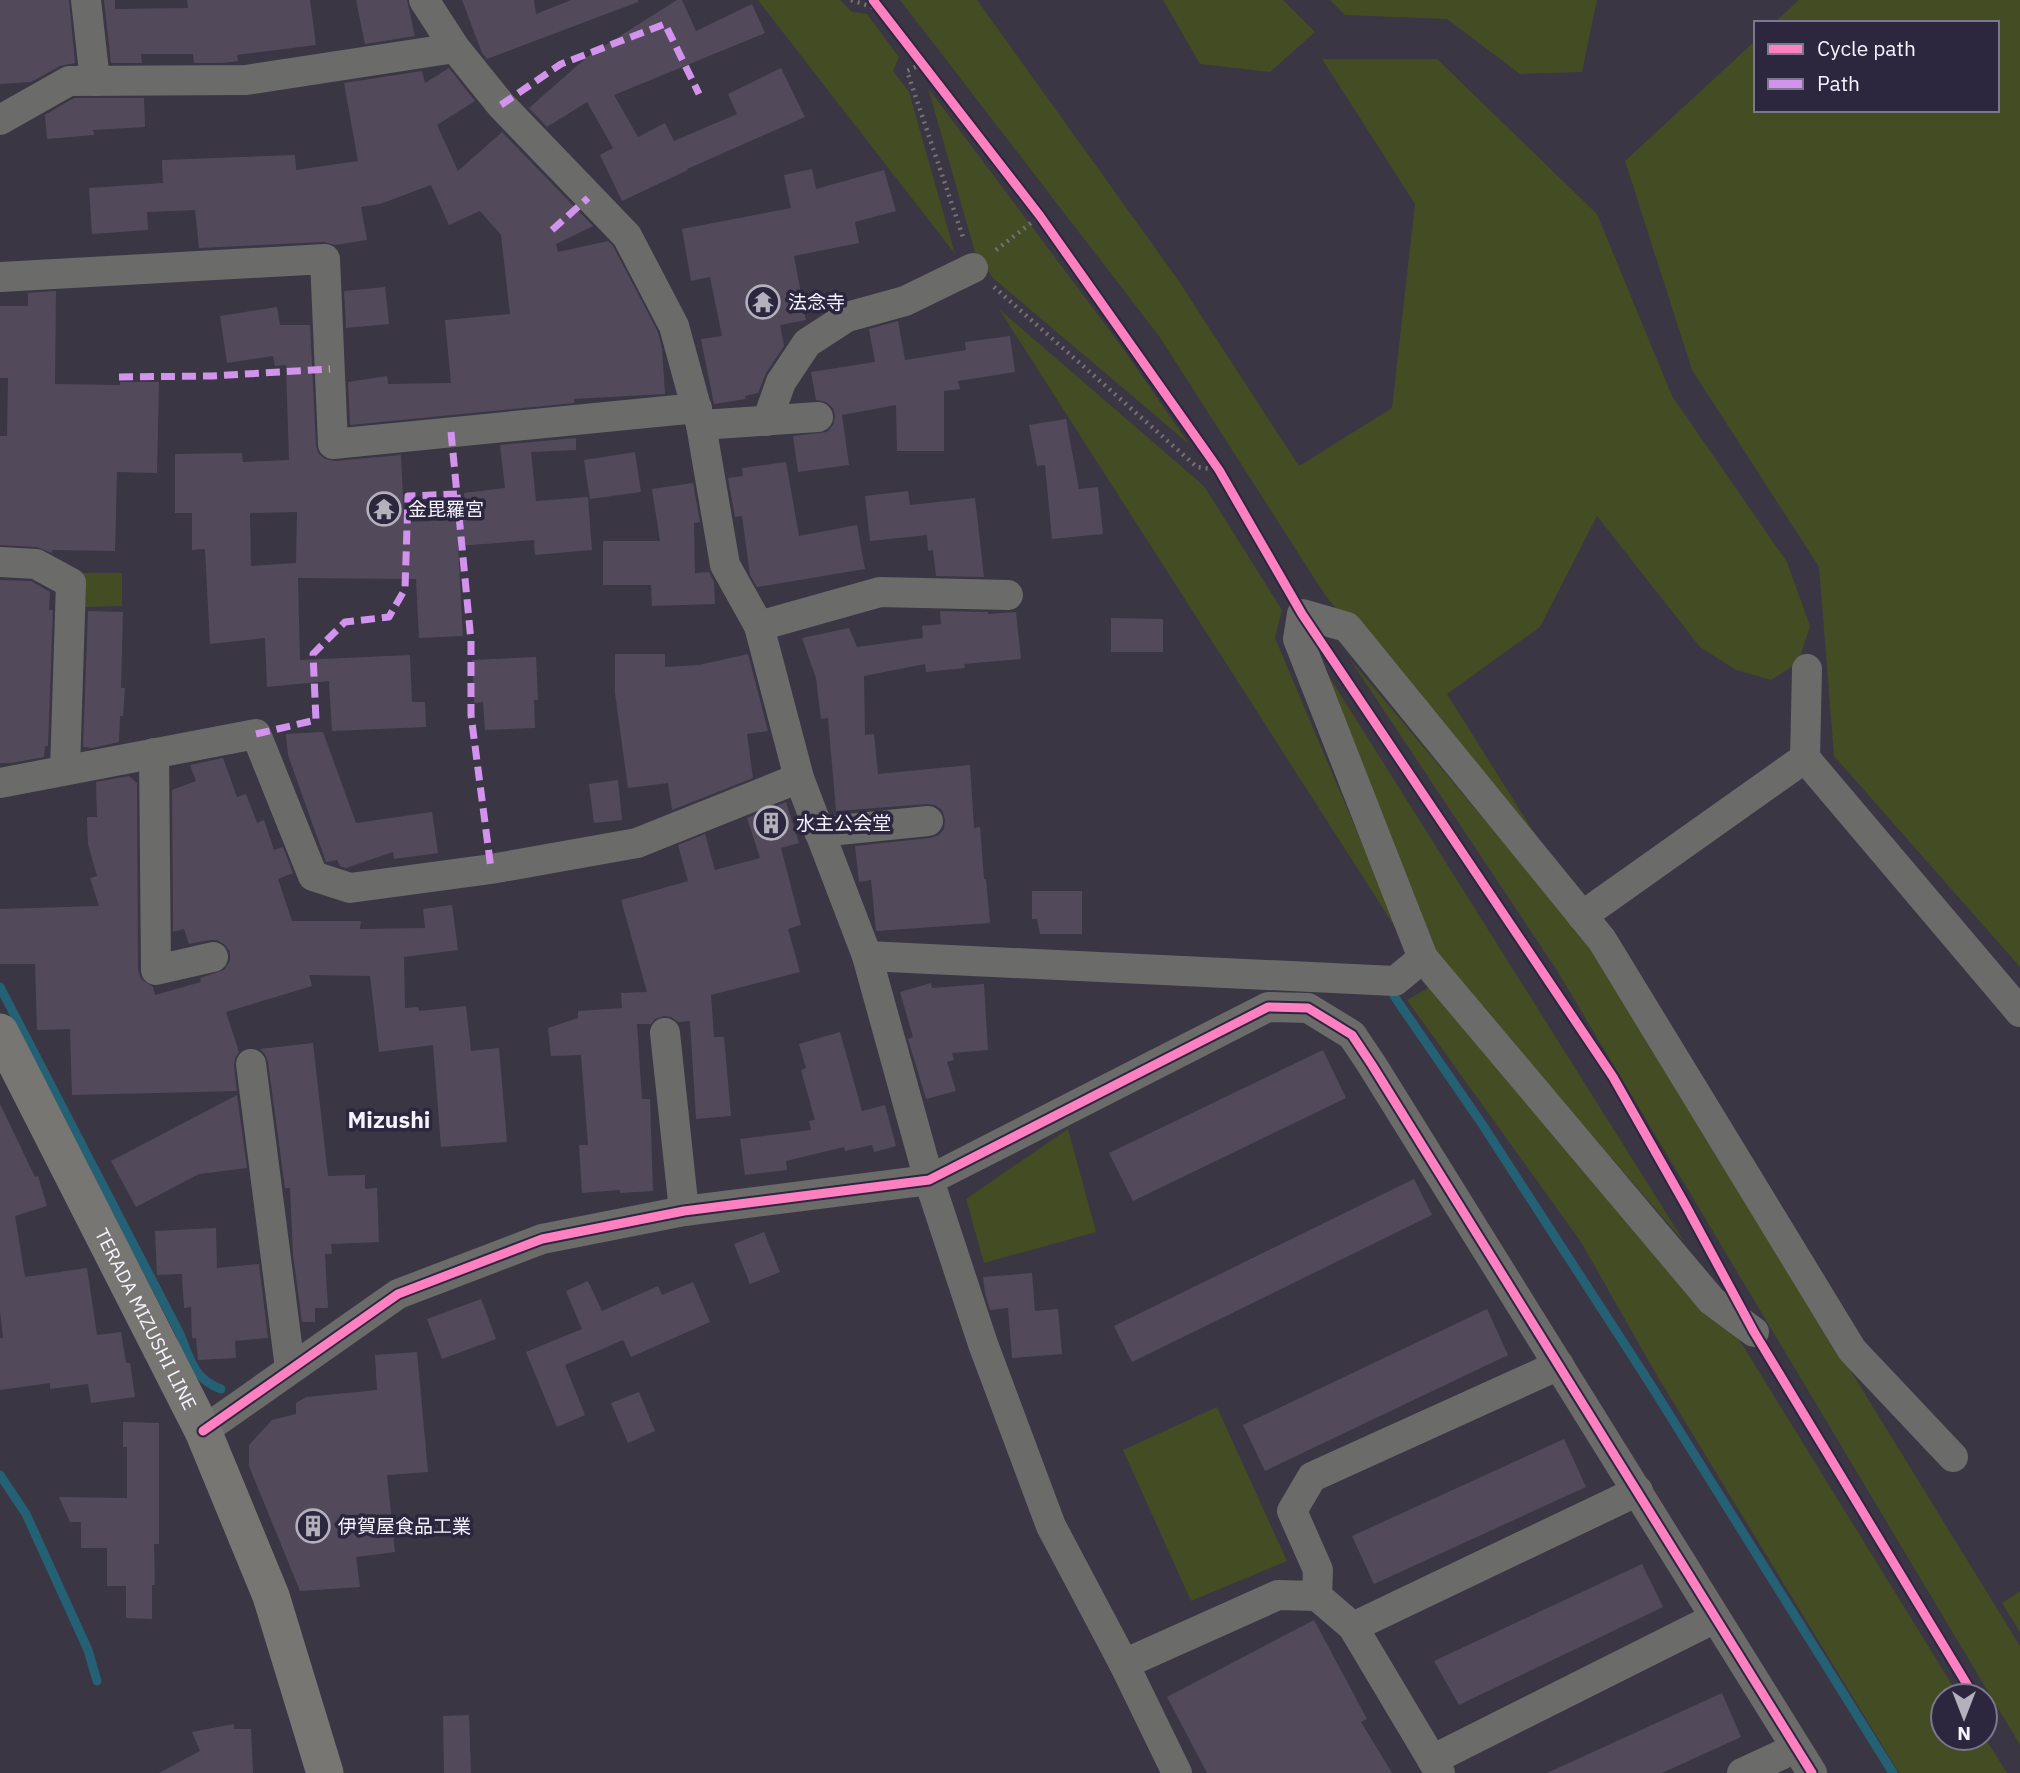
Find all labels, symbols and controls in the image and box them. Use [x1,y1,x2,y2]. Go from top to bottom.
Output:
legend [1754,21,1999,112]
text: Cycle path [1817,34,1916,62]
text: Path [1817,69,1860,97]
temple icon: 法念寺 [744,283,782,321]
place label: 法念寺 [788,290,845,314]
temple icon: 金毘羅宮 [365,490,403,528]
place label: 金毘羅宮 [408,497,484,521]
building icon: 水主公会堂 [752,804,790,842]
place label: 水主公会堂 [796,811,891,835]
district label: Mizushi [348,1104,430,1134]
street label: TERADA MIZUSHI LINE [90,1224,202,1414]
building icon: 伊賀屋食品工業 [294,1507,332,1545]
place label: 伊賀屋食品工業 [338,1514,471,1538]
north arrow [1929,1682,1999,1752]
text: N [1957,1722,1971,1746]

